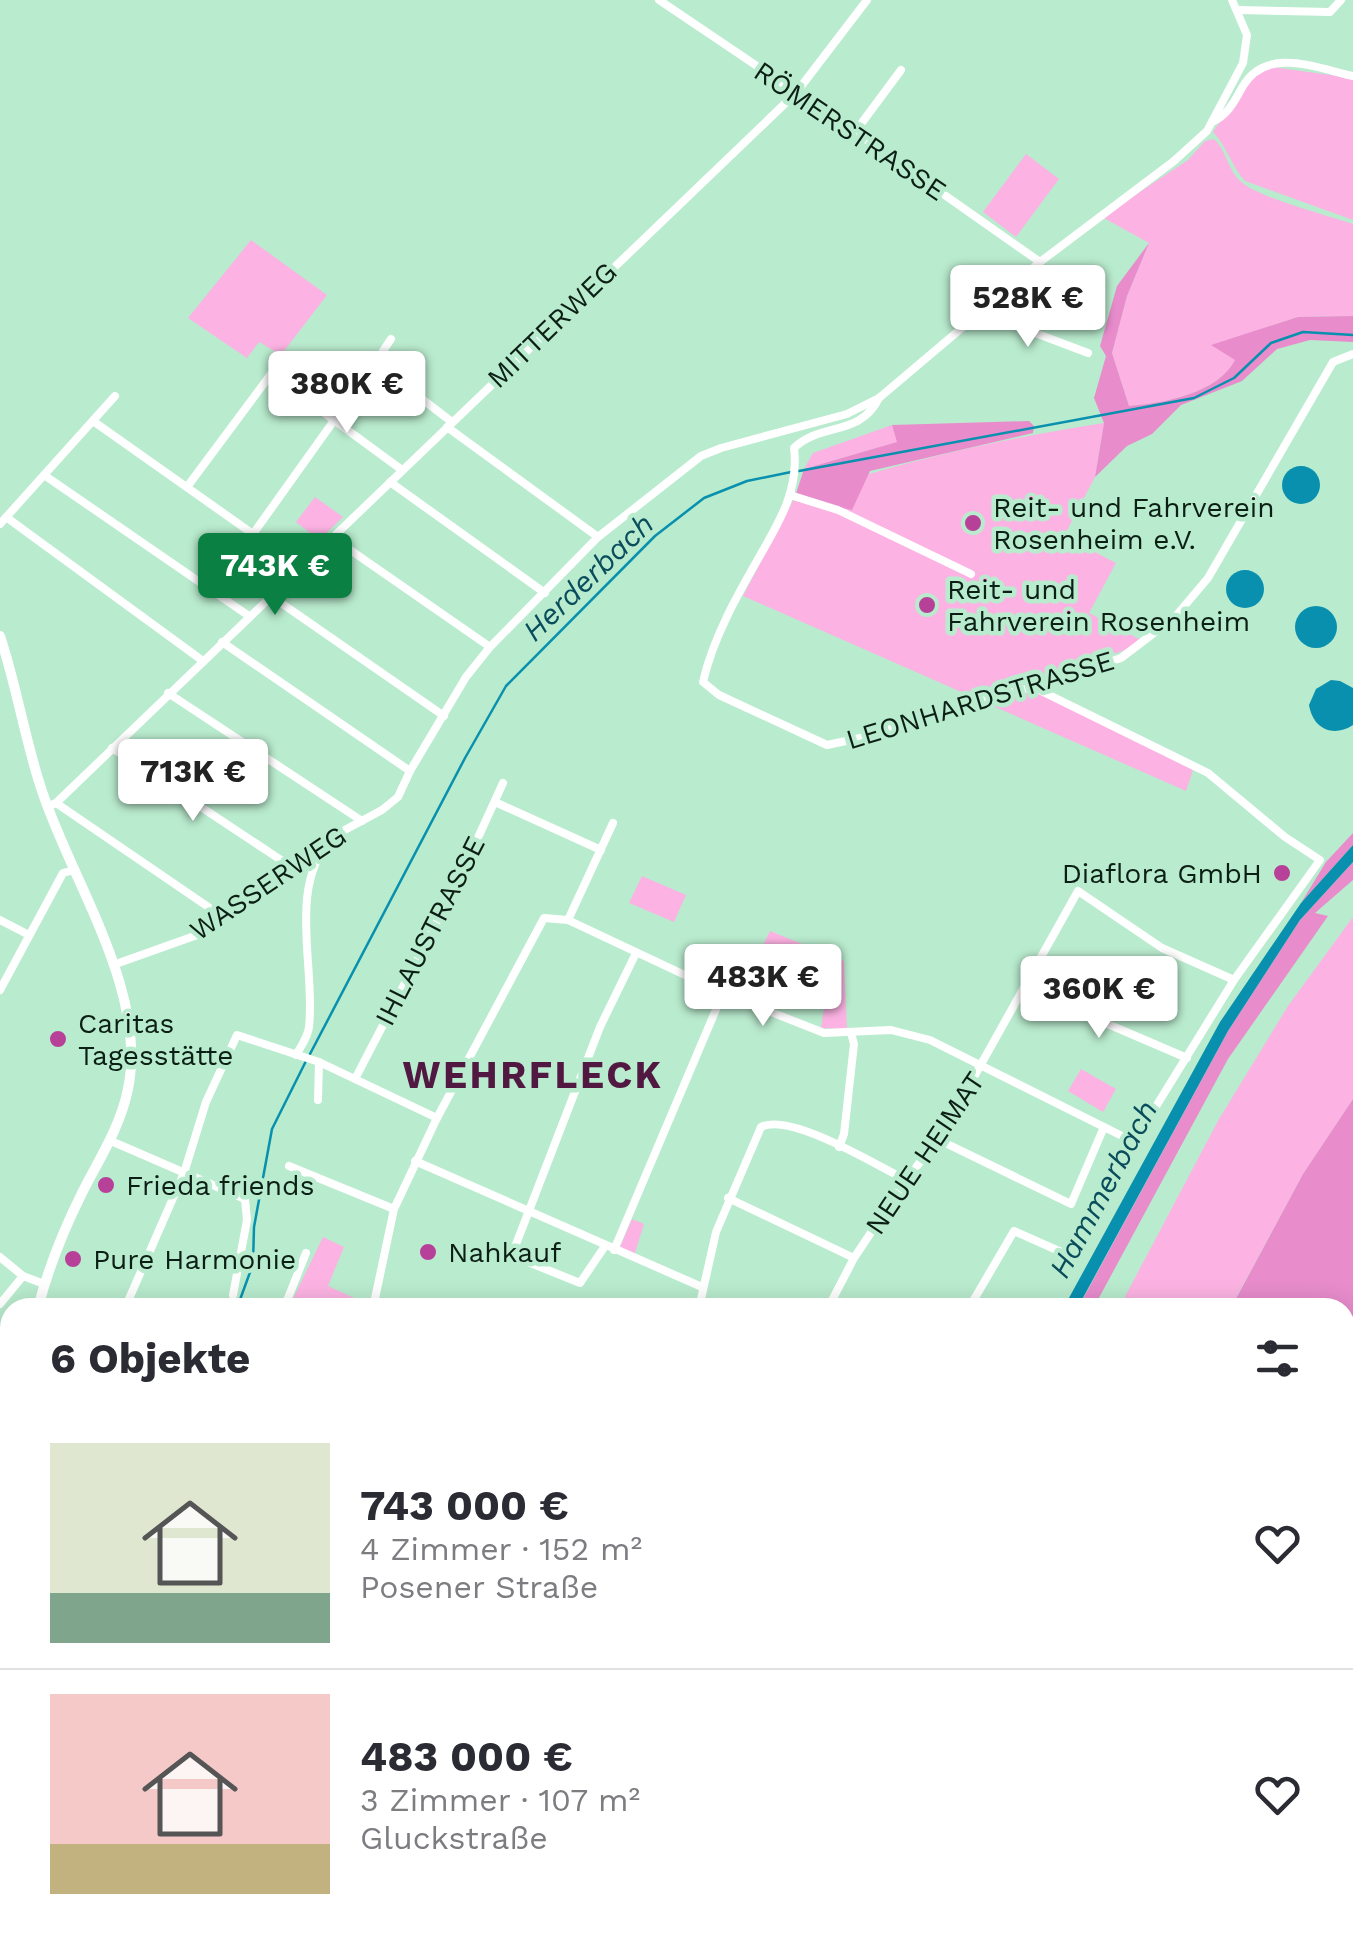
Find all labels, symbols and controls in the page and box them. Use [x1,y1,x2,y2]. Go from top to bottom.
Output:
street label: RÖMERSTRASSE [748,55,952,207]
street label: MITTERWEG [480,255,624,395]
pin: 528K € [947,265,1109,350]
text: 528K € [972,278,1084,316]
pin: 380K € [266,351,428,436]
text: 380K € [290,364,404,402]
place label: Reit- und Fahrverein Rosenheim e.V. [993,491,1275,556]
water label: Herderbach [515,506,661,648]
marker: Reit- und Fahrverein Rosenheim e.V. [962,512,984,534]
pin: 743K € [194,533,356,618]
text: 743K € [220,546,330,584]
place label: Reit- und Fahrverein Rosenheim [947,573,1250,638]
marker: Reit- und Fahrverein Rosenheim [916,594,938,616]
street label: LEONHARDSTRASSE [842,644,1118,756]
pin: 713K € [112,739,274,824]
text: 713K € [140,752,246,790]
street label: WASSERWEG [184,819,352,947]
street label: IHLAUSTRASSE [368,831,492,1031]
place label: Diaflora GmbH [1062,857,1262,890]
marker: Diaflora GmbH [1271,862,1293,884]
pin: 483K € [682,944,844,1029]
pin: 360K € [1018,956,1180,1041]
text: 483K € [706,957,820,995]
text: 360K € [1043,969,1155,1007]
place label: Caritas Tagesstätte [78,1007,233,1072]
marker: Caritas Tagesstätte [47,1028,69,1050]
district label: WEHRFLECK [403,1053,663,1097]
street label: NEUE HEIMAT [858,1065,992,1241]
water label: Hammerbach [1042,1094,1164,1284]
place label: Frieda friends [126,1169,314,1202]
marker: Frieda friends [95,1174,117,1196]
place label: Nahkauf [448,1236,561,1269]
marker: Nahkauf [417,1241,439,1263]
place label: Pure Harmonie [93,1243,296,1276]
marker: Pure Harmonie [62,1248,84,1270]
icon: filters [1250,1331,1305,1386]
text: 6 Objekte [50,1334,250,1383]
text: 743 000 € [360,1481,569,1530]
icon: home [130,1483,250,1603]
icon: heart [1250,1516,1305,1571]
text: 4 Zimmer · 152 m² [360,1530,642,1568]
text: Posener Straße [360,1568,598,1606]
text: 483 000 € [360,1732,573,1781]
icon: home [130,1734,250,1854]
icon: heart [1250,1767,1305,1822]
text: 3 Zimmer · 107 m² [360,1781,640,1819]
text: Gluckstraße [360,1819,548,1857]

